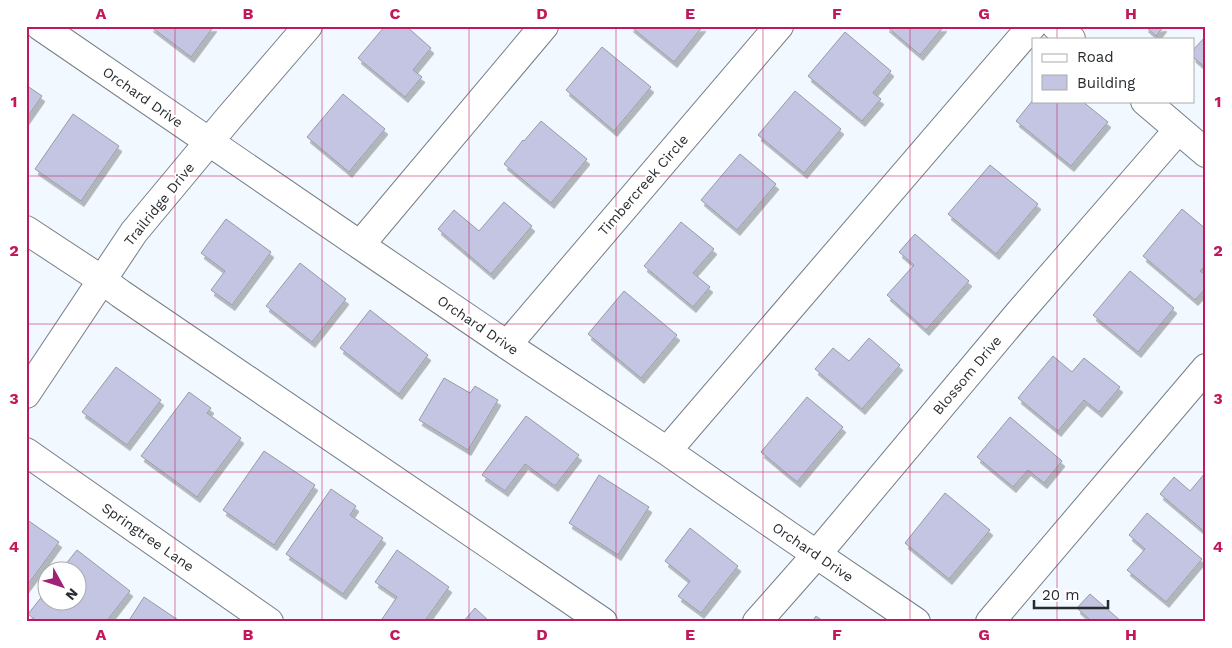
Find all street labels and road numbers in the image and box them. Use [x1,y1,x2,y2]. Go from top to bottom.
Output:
street label: Orchard Drive [100,63,186,131]
street label: Timbercreek Circle [595,131,691,239]
street label: Trailridge Drive [121,159,197,249]
street label: Orchard Drive [434,292,522,358]
street label: Blossom Drive [929,332,1005,418]
street label: Springtree Lane [99,499,197,575]
street label: Orchard Drive [769,519,857,585]

